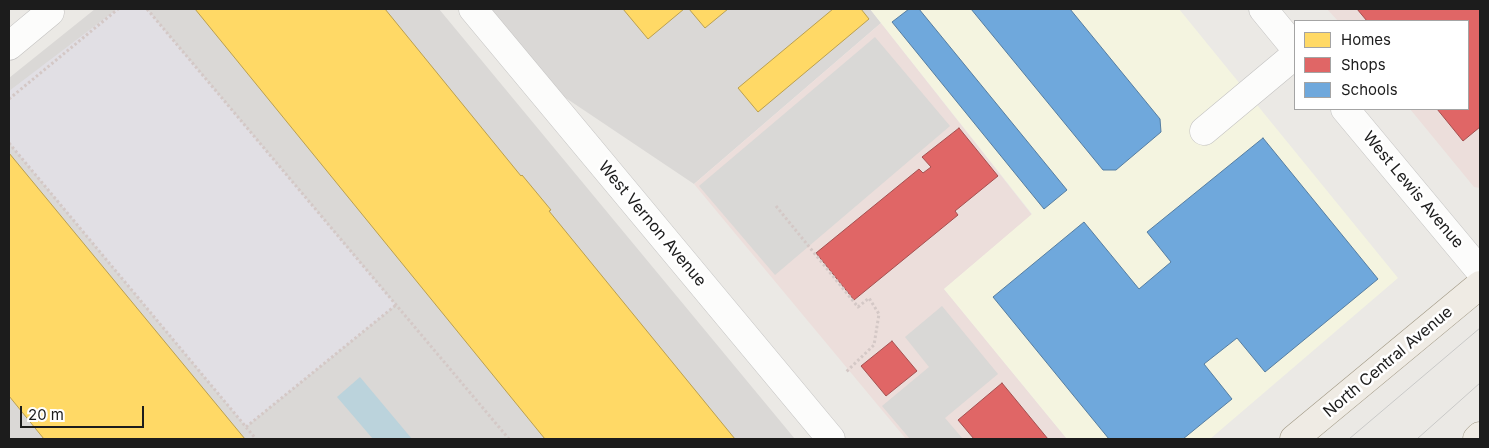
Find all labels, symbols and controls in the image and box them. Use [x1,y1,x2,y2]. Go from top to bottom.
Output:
legend [1294,20,1469,110]
text: Homes [1341,30,1391,49]
text: Shops [1341,55,1386,74]
text: Schools [1341,80,1398,99]
street label: West Lewis Avenue [1359,128,1467,252]
street label: West Vernon Avenue [594,158,710,290]
street label: North Central Avenue [1320,302,1456,422]
scale bar [22,396,146,428]
text: 20 m [28,405,64,424]

